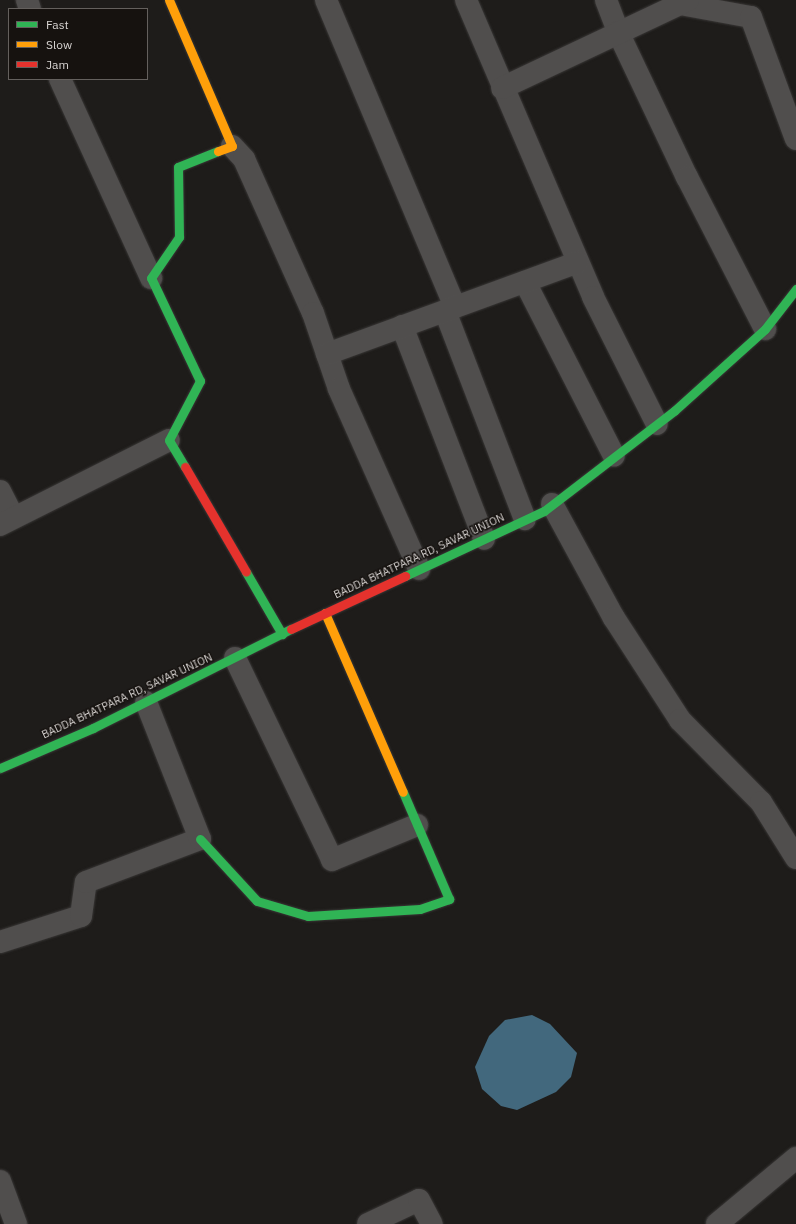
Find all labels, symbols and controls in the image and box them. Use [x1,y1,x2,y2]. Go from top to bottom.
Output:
legend [8,8,148,80]
text: Fast [46,17,69,32]
text: Slow [46,37,72,52]
text: Jam [46,57,69,72]
street label: BADDA BHATPARA RD, SAVAR UNION [332,511,506,601]
street label: BADDA BHATPARA RD, SAVAR UNION [40,651,214,741]

